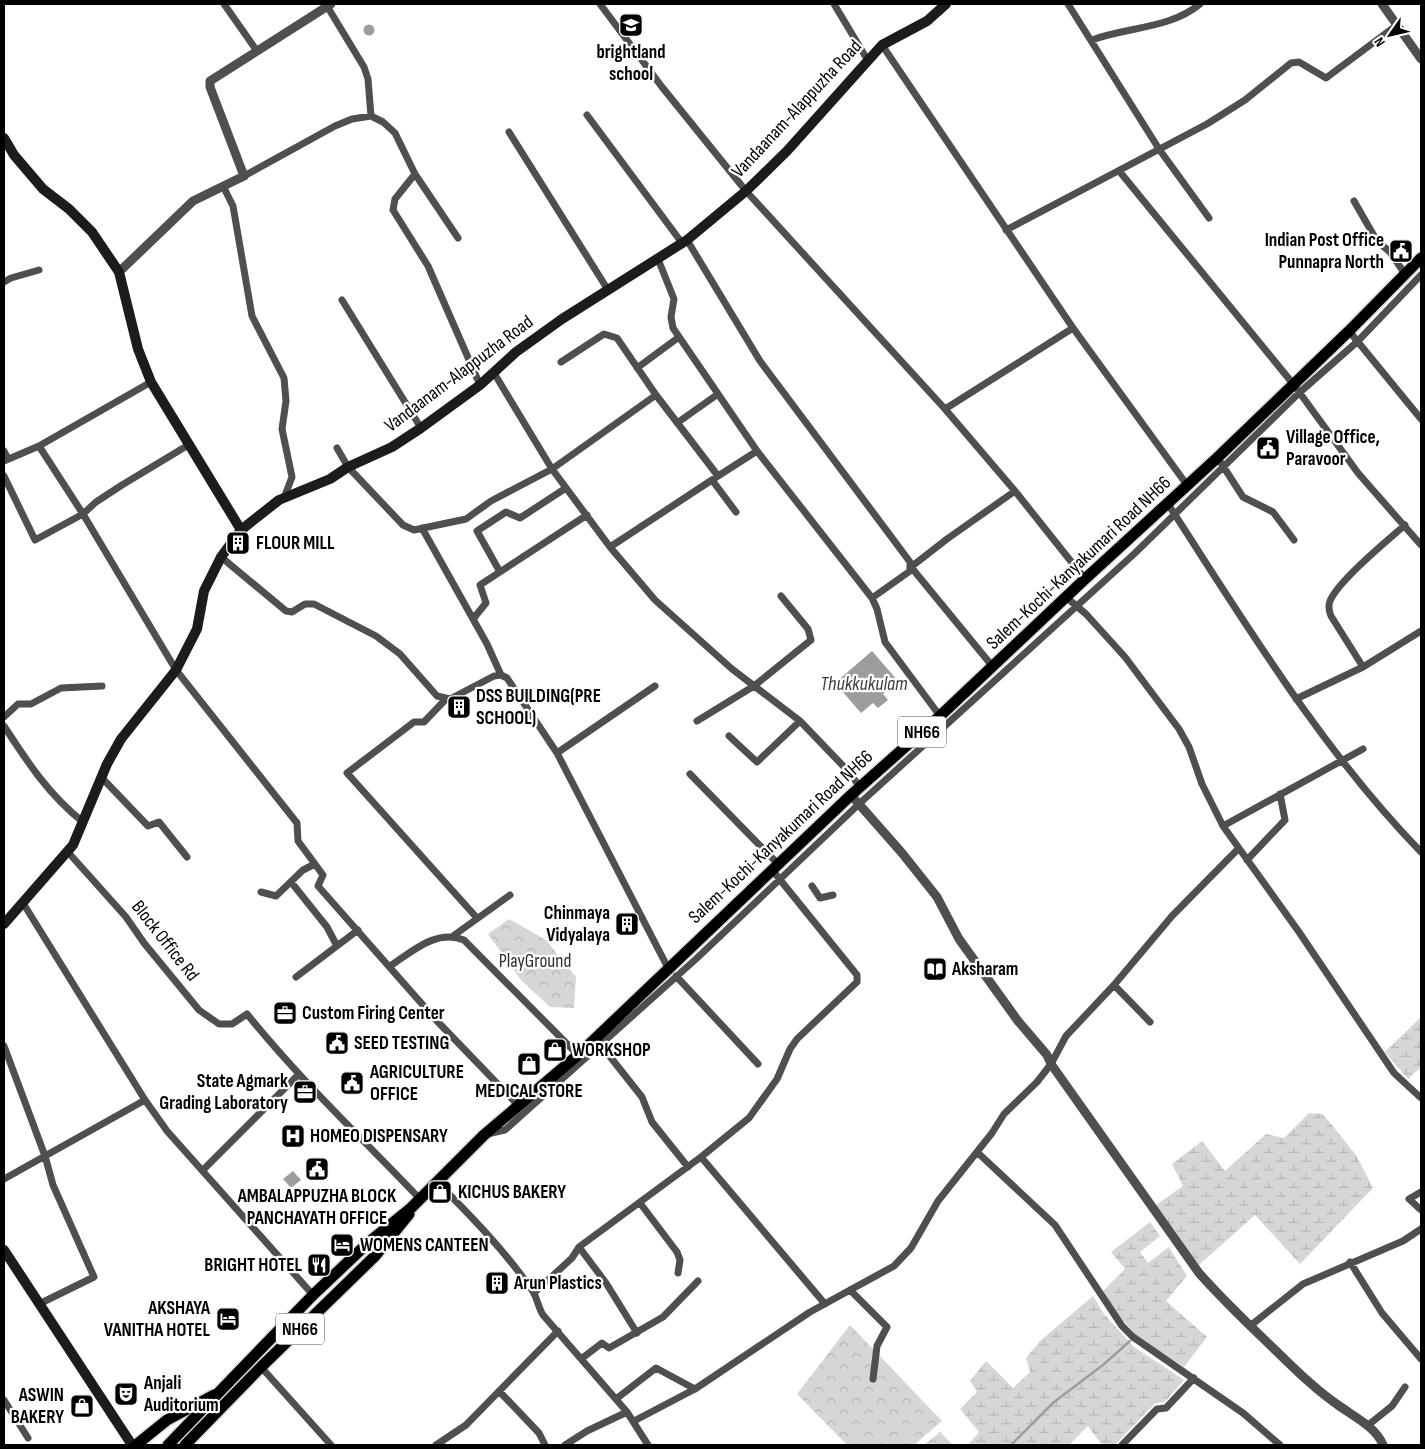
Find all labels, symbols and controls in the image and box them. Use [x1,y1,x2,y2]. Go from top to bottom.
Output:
north arrow [1365,10,1415,60]
school or university icon: brightland school [618,12,644,38]
text: N [1370,34,1389,50]
street label: Vandaanam-Alappuzha Road [727,35,867,183]
place label: brightland school [596,41,666,86]
place label: Indian Post Office Punnapra North [1265,229,1384,274]
public building icon: Indian Post Office Punnapra North [1388,238,1414,264]
street label: Vandaanam-Alappuzha Road [380,311,538,437]
place label: Village Office, Paravoor [1286,426,1380,471]
public building icon: Village Office, Paravoor [1255,435,1281,461]
street label: Salem-Kochi-Kanyakumari Road NH66 [982,471,1176,655]
building icon: FLOUR MILL [225,530,251,556]
place label: FLOUR MILL [256,532,335,555]
water label: Thukkukulam [820,672,908,696]
place label: DSS BUILDING(PRE SCHOOL) [476,685,601,730]
building icon: DSS BUILDING(PRE SCHOOL) [446,694,472,720]
road number: NH66 [898,716,946,748]
street label: Salem-Kochi-Kanyakumari Road NH66 [684,745,878,929]
street label: Block Office Rd [126,896,204,986]
place label: Chinmaya Vidyalaya [544,902,610,947]
building icon: Chinmaya Vidyalaya [614,911,640,937]
park label: PlayGround [499,950,571,973]
library icon: Aksharam [922,956,948,982]
place label: Aksharam [951,958,1018,981]
office icon: Custom Firing Center [272,1000,298,1026]
place label: Custom Firing Center [302,1002,445,1025]
public building icon: SEED TESTING [324,1030,350,1056]
place label: SEED TESTING [354,1032,449,1055]
shop icon: WORKSHOP [542,1037,568,1063]
place label: WORKSHOP [572,1039,651,1062]
shop icon: MEDICAL STORE [516,1051,542,1077]
place label: AGRICULTURE OFFICE [369,1061,464,1106]
place label: State Agmark Grading Laboratory [159,1070,288,1115]
public building icon: AGRICULTURE OFFICE [339,1070,365,1096]
office icon: State Agmark Grading Laboratory [292,1079,318,1105]
place label: MEDICAL STORE [475,1080,583,1103]
hospital icon: HOMEO DISPENSARY [280,1123,306,1149]
place label: HOMEO DISPENSARY [310,1125,448,1148]
public building icon: AMBALAPPUZHA BLOCK PANCHAYATH OFFICE [304,1156,330,1182]
shop icon: KICHUS BAKERY [427,1179,453,1205]
place label: KICHUS BAKERY [458,1181,566,1204]
place label: AMBALAPPUZHA BLOCK PANCHAYATH OFFICE [237,1185,397,1230]
hotel icon: WOMENS CANTEEN [329,1232,355,1258]
place label: WOMENS CANTEEN [360,1234,489,1257]
restaurant icon: BRIGHT HOTEL [306,1252,332,1278]
place label: BRIGHT HOTEL [204,1254,303,1277]
building icon: Arun Plastics [484,1270,510,1296]
place label: Arun Plastics [513,1272,602,1295]
place label: AKSHAYA VANITHA HOTEL [104,1297,211,1342]
hotel icon: AKSHAYA VANITHA HOTEL [215,1306,241,1332]
road number: NH66 [276,1314,324,1345]
place label: Anjali Auditorium [143,1372,219,1417]
theatre icon: Anjali Auditorium [113,1381,139,1407]
place label: ASWIN BAKERY [11,1384,64,1429]
shop icon: ASWIN BAKERY [69,1393,95,1419]

